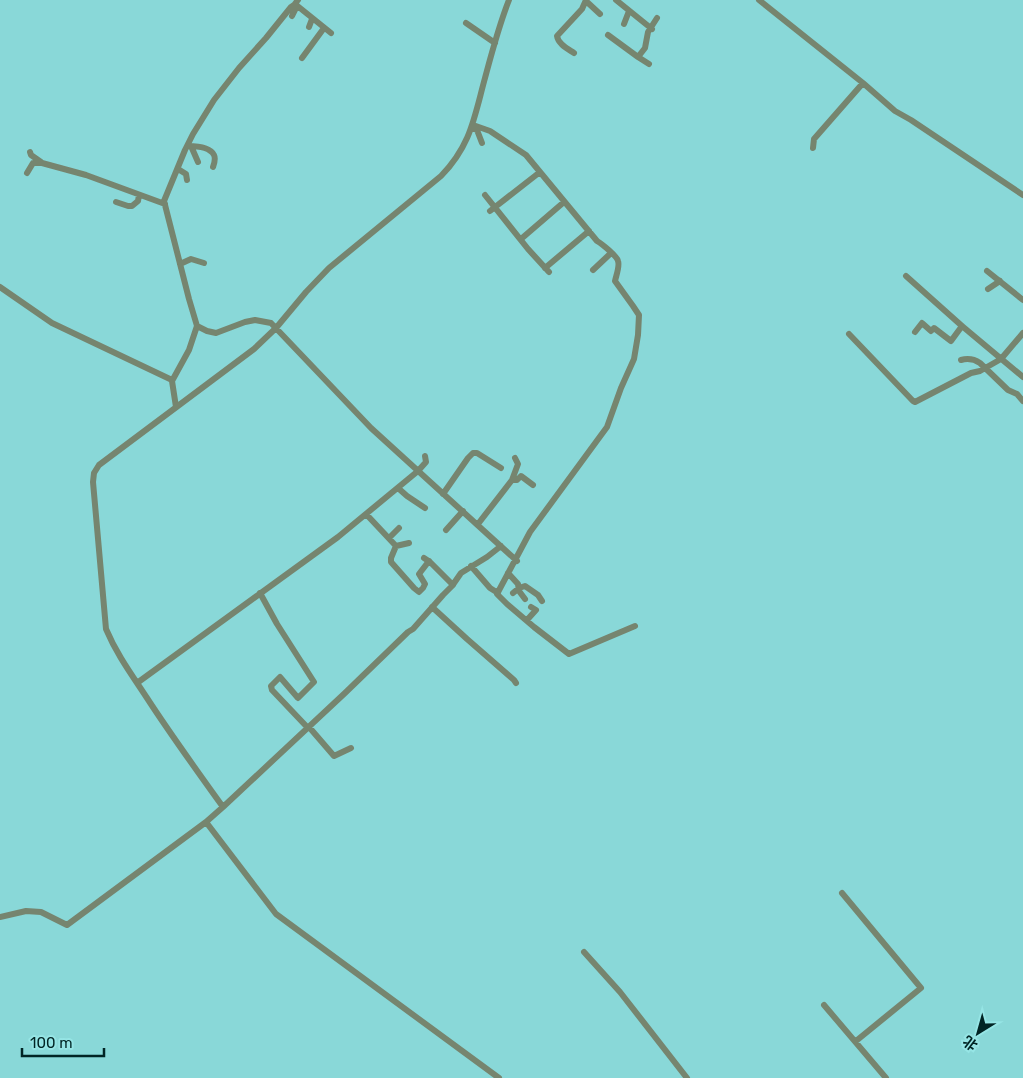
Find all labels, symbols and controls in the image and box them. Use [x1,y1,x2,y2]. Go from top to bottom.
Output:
north arrow [953,1008,1003,1058]
scale bar [22,1026,105,1058]
text: 北 [960,1032,981,1054]
text: 100 m [30,1034,72,1052]

